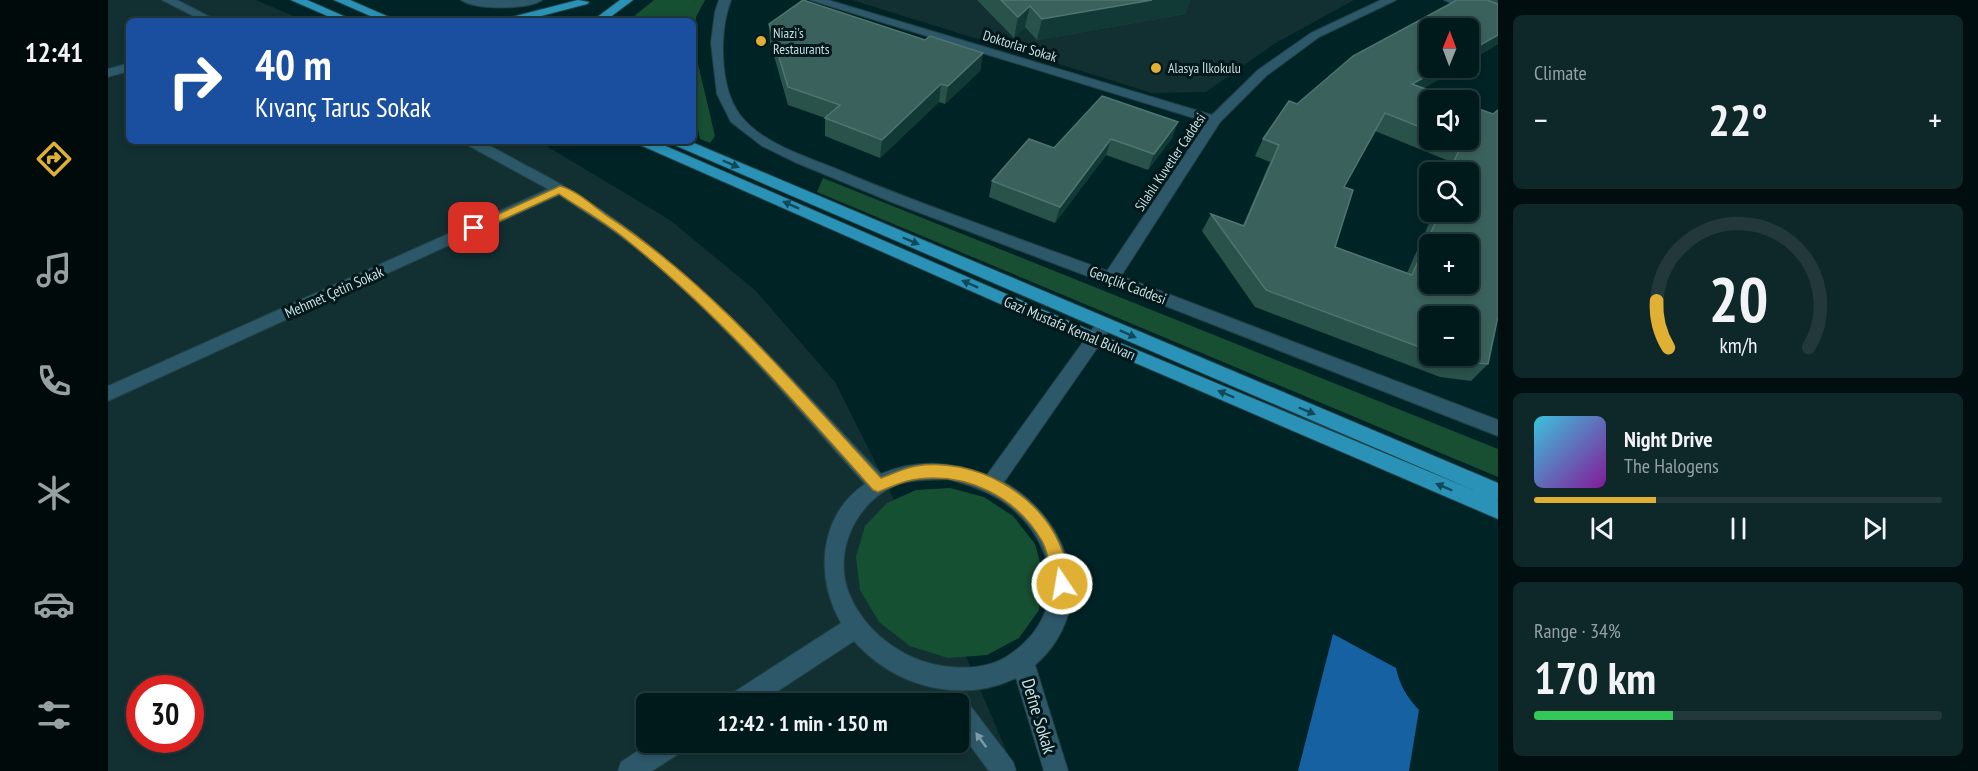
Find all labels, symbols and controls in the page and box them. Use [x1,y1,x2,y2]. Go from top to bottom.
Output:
north arrow [1419,18,1479,78]
map controls [1419,18,1479,366]
place label: Niazi's Restaurants [773,24,830,58]
street label: Doktorlar Sokak [981,26,1060,66]
marker: Niazi's Restaurants [754,34,768,48]
text: 12:41 [25,35,83,69]
text: 40 m [255,37,332,92]
icon: right [156,42,234,120]
place label: Alasya İlkokulu [1168,59,1241,77]
text: Climate [1534,60,1587,86]
marker: Alasya İlkokulu [1149,61,1163,75]
text: Kıvanç Tarus Sokak [255,90,431,124]
button: sound [1419,90,1479,150]
text: 22° [1708,90,1768,148]
text: − [1534,98,1548,141]
text: + [1928,98,1942,141]
street label: Silahlı Kuvetler Caddesi [1131,110,1209,214]
icon: directions [33,138,75,180]
one-way arrow [723,159,741,169]
button: search [1419,162,1479,222]
one-way arrow [783,201,800,210]
pin [448,202,499,253]
icon: arrive [457,211,490,244]
button: + [1419,234,1479,294]
one-way arrow [902,236,920,246]
icon: music [33,249,75,291]
text: 20 [1708,258,1768,339]
street label: Mehmet Çetin Sokak [282,262,386,322]
street label: Gençlik Caddesi [1087,262,1169,308]
one-way arrow [961,279,979,288]
street label: Gazi Mustafa Kemal Bulvarı [1001,292,1139,364]
button: − [1419,306,1479,366]
one-way arrow [1120,329,1138,339]
text: km/h [1719,331,1757,359]
icon: phone [33,360,75,402]
one-way arrow [1217,389,1235,399]
one-way arrow [1299,406,1317,416]
text: Night Drive [1624,425,1713,453]
text: The Halogens [1624,453,1719,479]
icon: climate [33,472,75,514]
one-way arrow [1435,482,1453,492]
icon: previous [1586,512,1619,545]
icon: pause [1722,512,1755,545]
icon: next [1858,512,1891,545]
position arrow [1030,552,1094,616]
icon: car [33,583,75,625]
text: Range · 34% [1534,618,1621,644]
text: 170 km [1534,648,1656,706]
speed limit sign: 30 [126,675,204,753]
street label: Defne Sokak [1017,676,1061,756]
icon: filters [33,694,75,736]
text: 12:42 · 1 min · 150 m [717,709,888,737]
one-way arrow [975,732,987,748]

